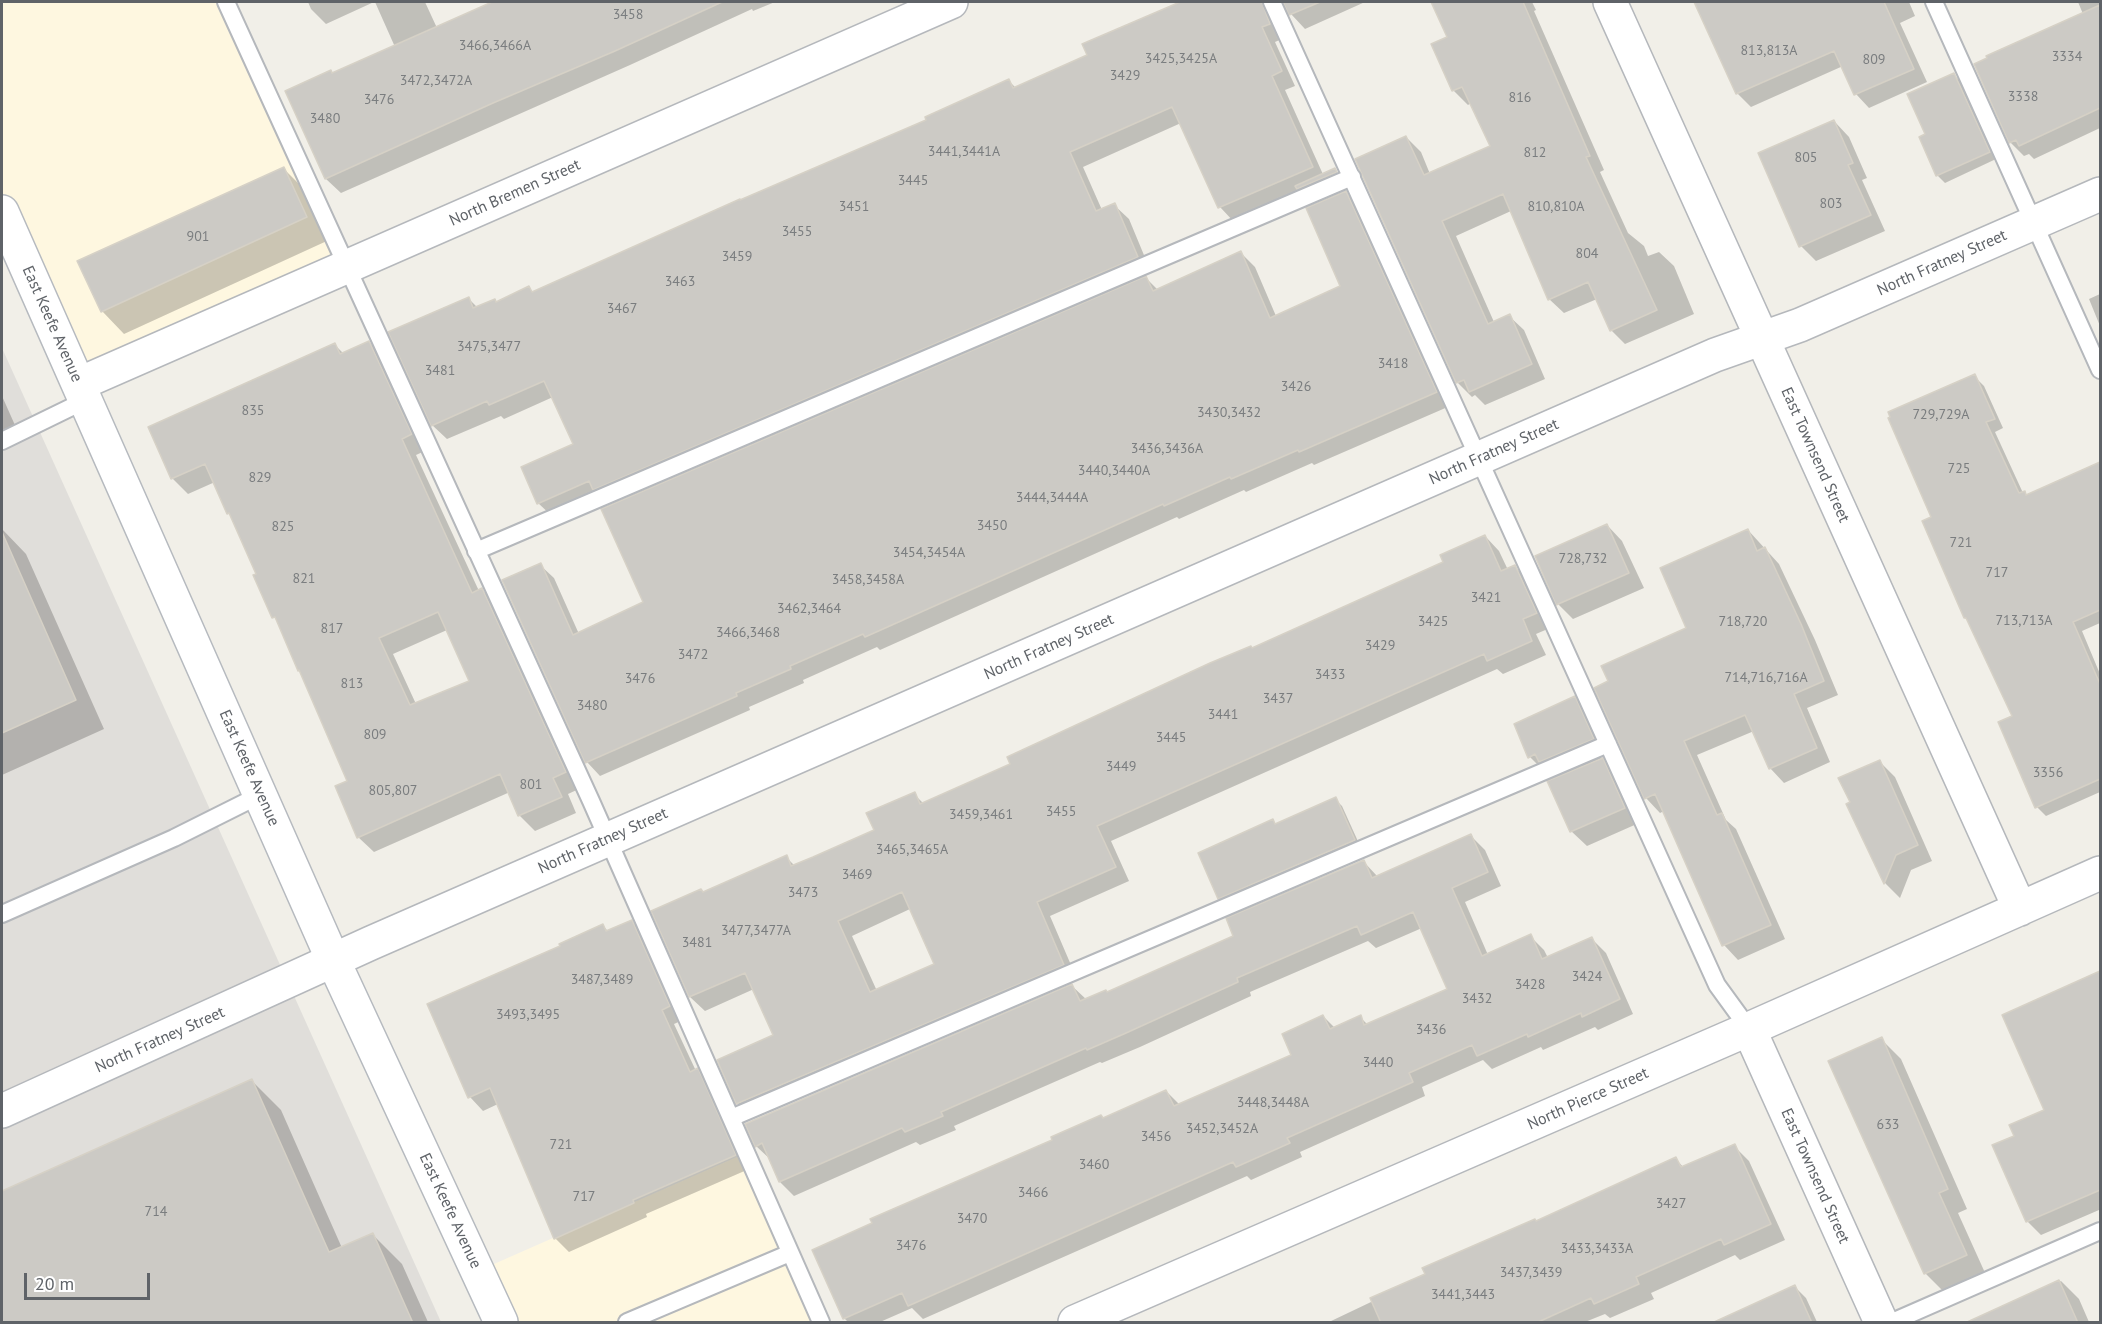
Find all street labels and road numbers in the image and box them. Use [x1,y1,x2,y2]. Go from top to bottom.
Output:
street label: North Bremen Street [446,155,584,231]
street label: North Fratney Street [1874,226,2010,300]
street label: East Keefe Avenue [18,263,86,385]
street label: East Townsend Street [1777,384,1853,526]
street label: North Fratney Street [1426,415,1562,489]
street label: North Fratney Street [981,610,1117,684]
street label: East Keefe Avenue [215,707,283,829]
street label: North Fratney Street [535,804,671,878]
street label: North Fratney Street [92,1003,228,1077]
street label: North Pierce Street [1524,1064,1652,1134]
street label: East Townsend Street [1777,1105,1853,1247]
street label: East Keefe Avenue [415,1150,485,1272]

